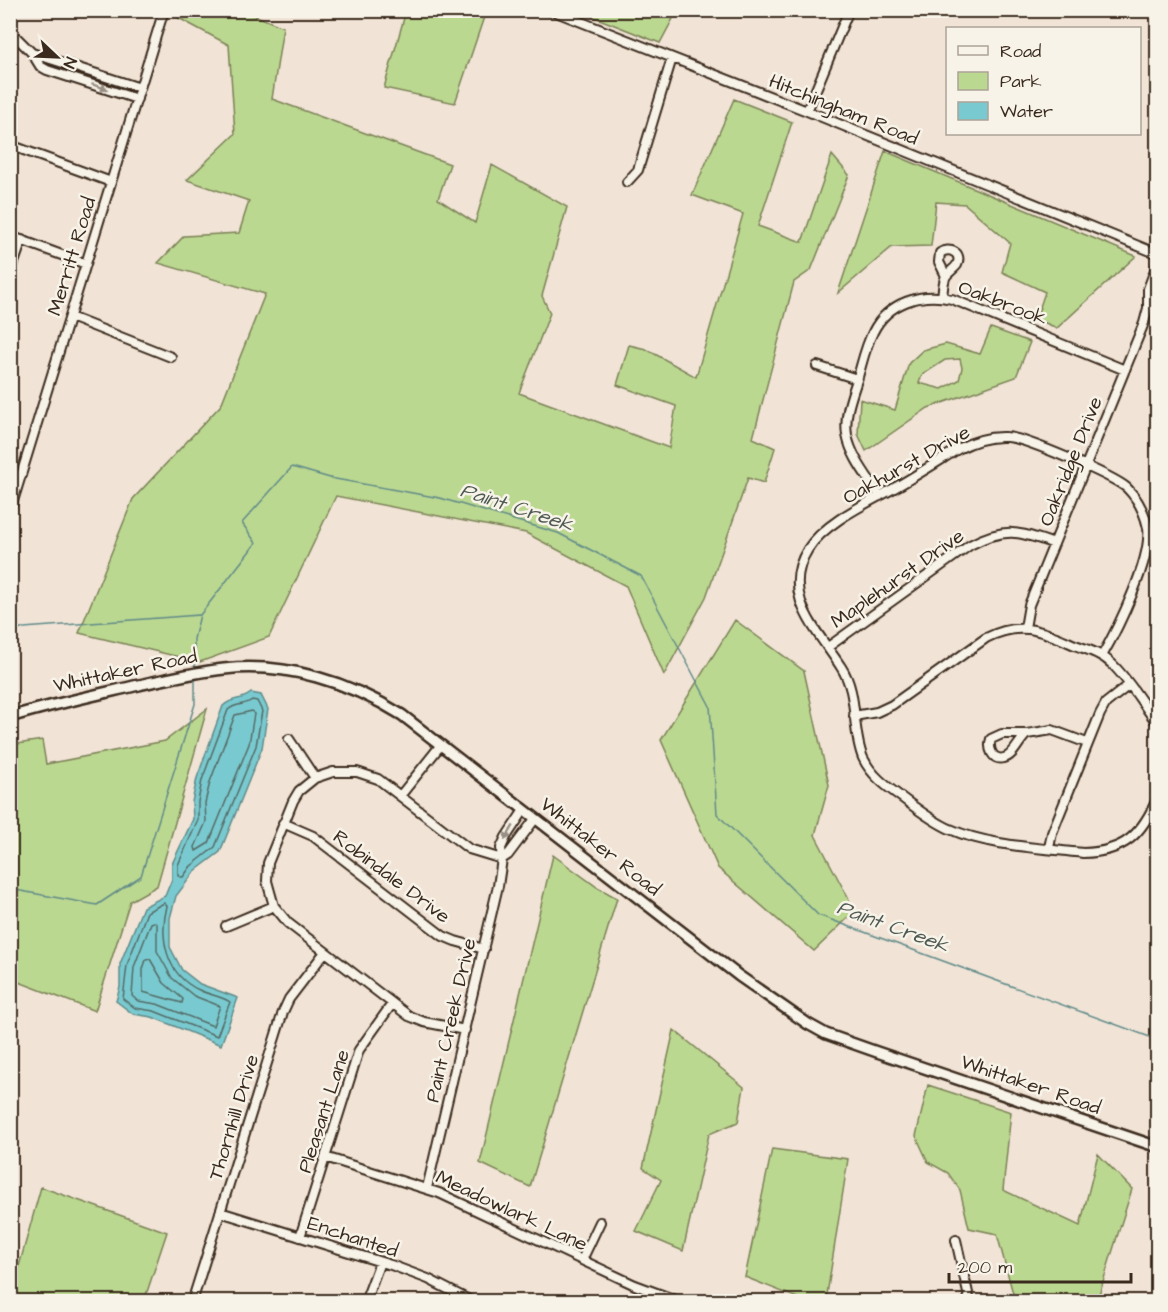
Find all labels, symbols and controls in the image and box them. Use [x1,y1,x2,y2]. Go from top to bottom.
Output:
north arrow [27,27,87,87]
legend [946,27,1141,135]
text: Road [1000,39,1041,64]
text: N [58,54,82,71]
street label: Hitchingham Road [764,67,922,154]
text: Park [1000,69,1042,94]
one-way arrow [91,83,109,93]
text: Water [1000,99,1053,124]
street label: Merritt Road [41,194,103,319]
street label: Oakbrook [954,273,1051,333]
street label: Oakridge Drive [1032,392,1111,531]
street label: Oakhurst Drive [838,418,975,511]
water label: Paint Creek [457,476,578,540]
street label: Maplehurst Drive [825,522,970,635]
street label: Whittaker Road [51,642,200,700]
street label: Whittaker Road [534,791,667,903]
street label: Robindale Drive [327,823,456,930]
one-way arrow [503,825,514,841]
water label: Paint Creek [833,893,954,960]
street label: Paint Creek Drive [419,935,483,1105]
street label: Pleasant Lane [291,1046,357,1177]
street label: Whittaker Road [957,1048,1104,1122]
street label: Thornhill Drive [202,1051,266,1184]
street label: Meadowlark Lane [431,1163,592,1258]
street label: Enchanted [304,1209,402,1265]
scale bar [949,1246,1130,1284]
text: 200 m [958,1255,1012,1280]

